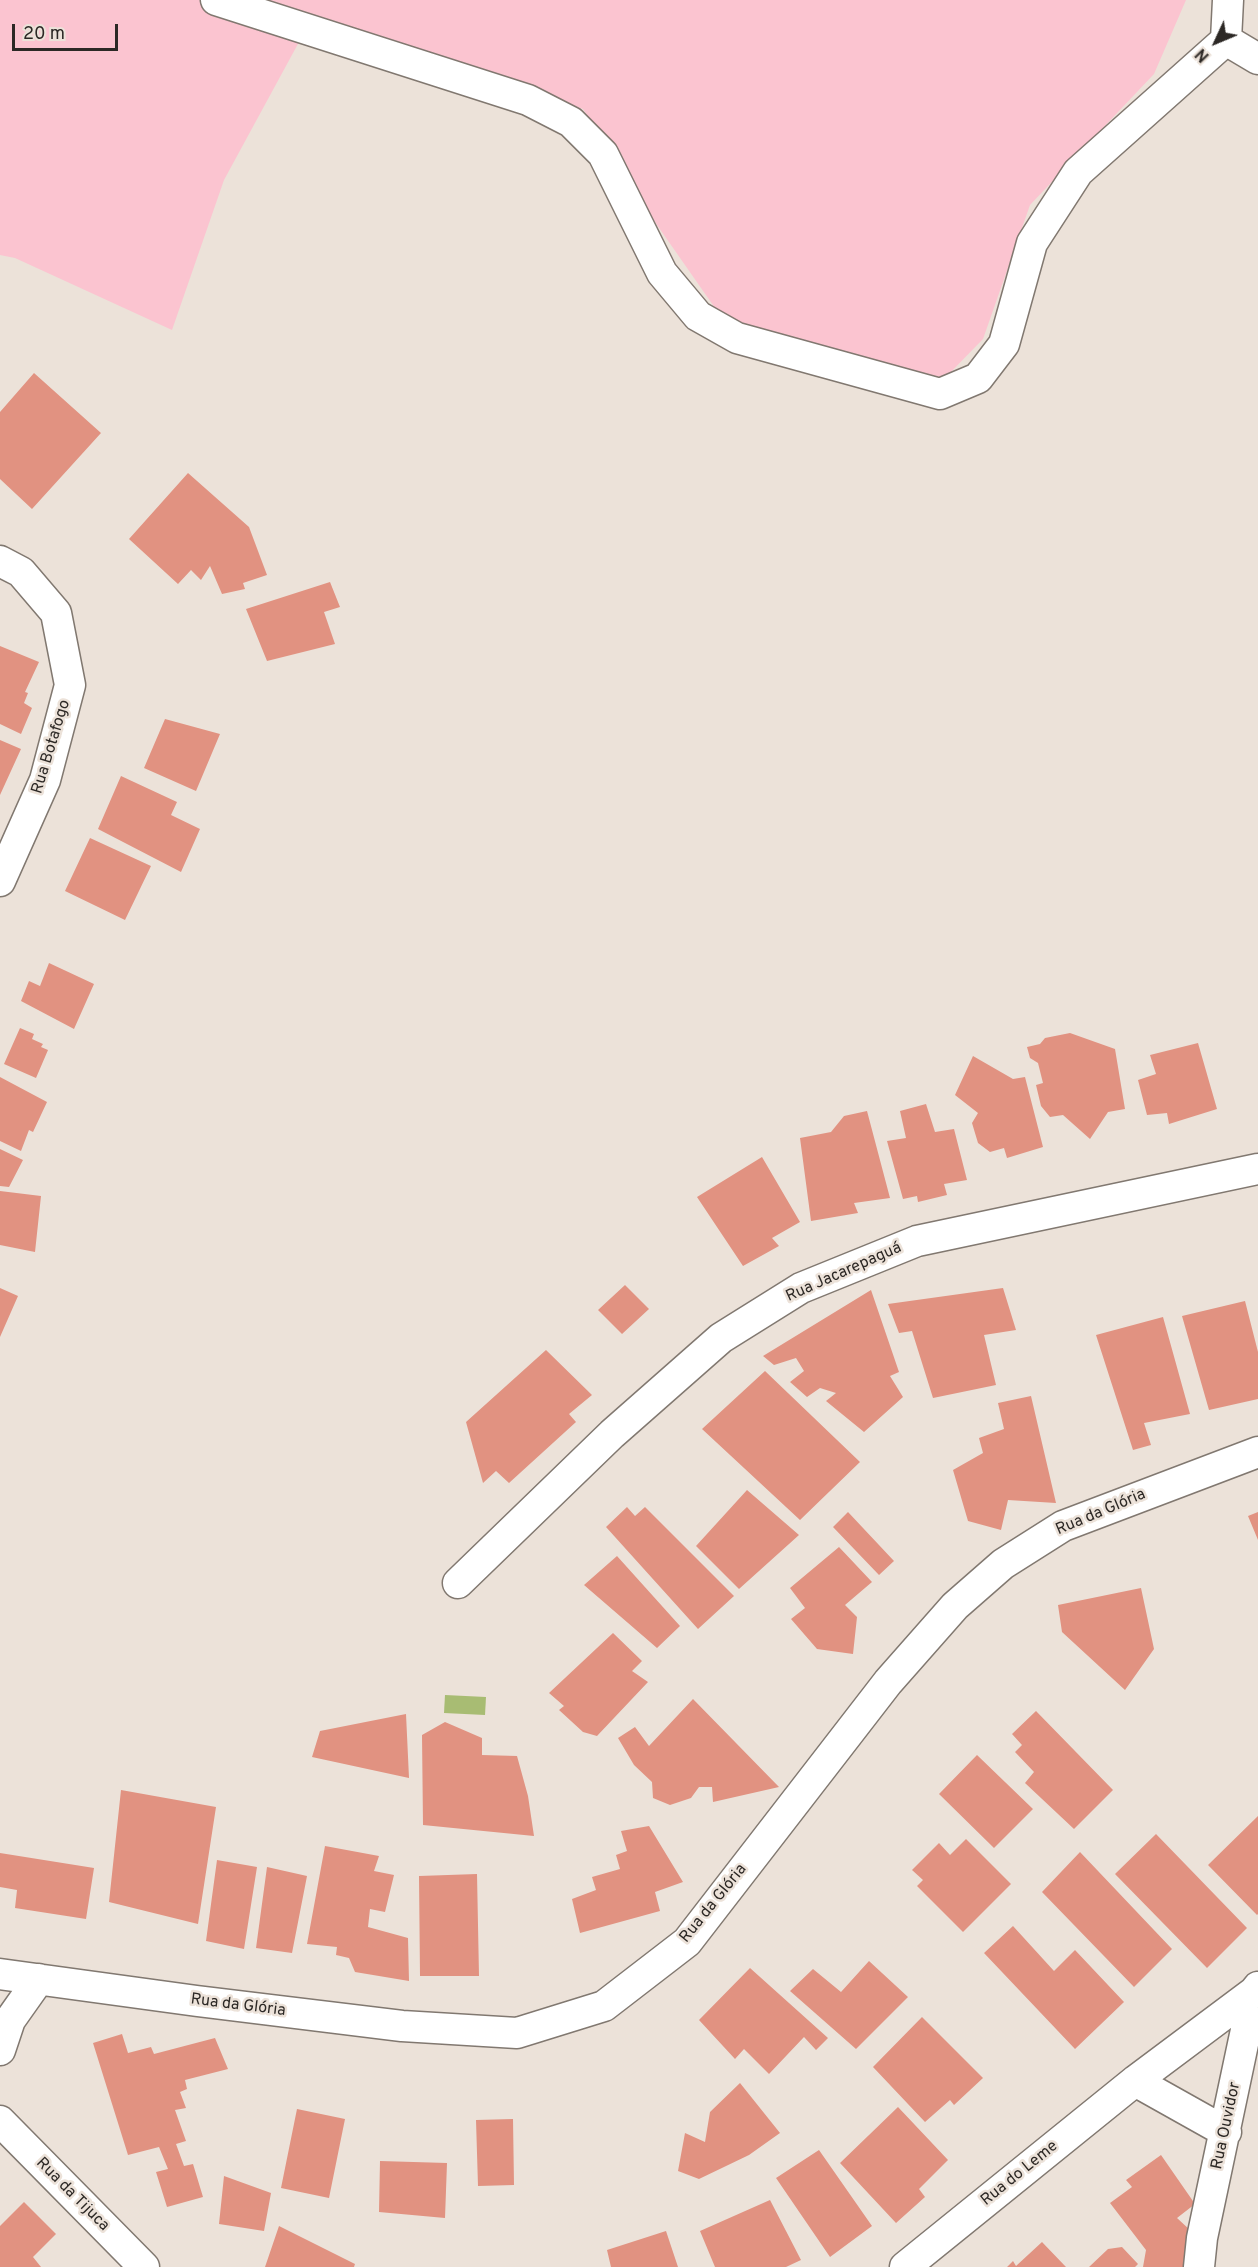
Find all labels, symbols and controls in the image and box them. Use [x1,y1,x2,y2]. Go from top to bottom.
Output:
scale bar [15,12,122,50]
north arrow [1186,12,1246,72]
text: 20 m [23,23,65,46]
text: N [1192,43,1214,66]
street label: Rua Botafogo [29,698,75,796]
street label: Rua Jacarepaguá [783,1239,905,1307]
street label: Rua da Glória [1053,1485,1149,1541]
street label: Rua da Glória [676,1861,752,1947]
street label: Rua da Glória [189,1991,287,2021]
street label: Rua Ouvidor [1208,2081,1246,2171]
street label: Rua do Leme [978,2137,1062,2211]
street label: Rua da Tijuca [31,2154,113,2236]

